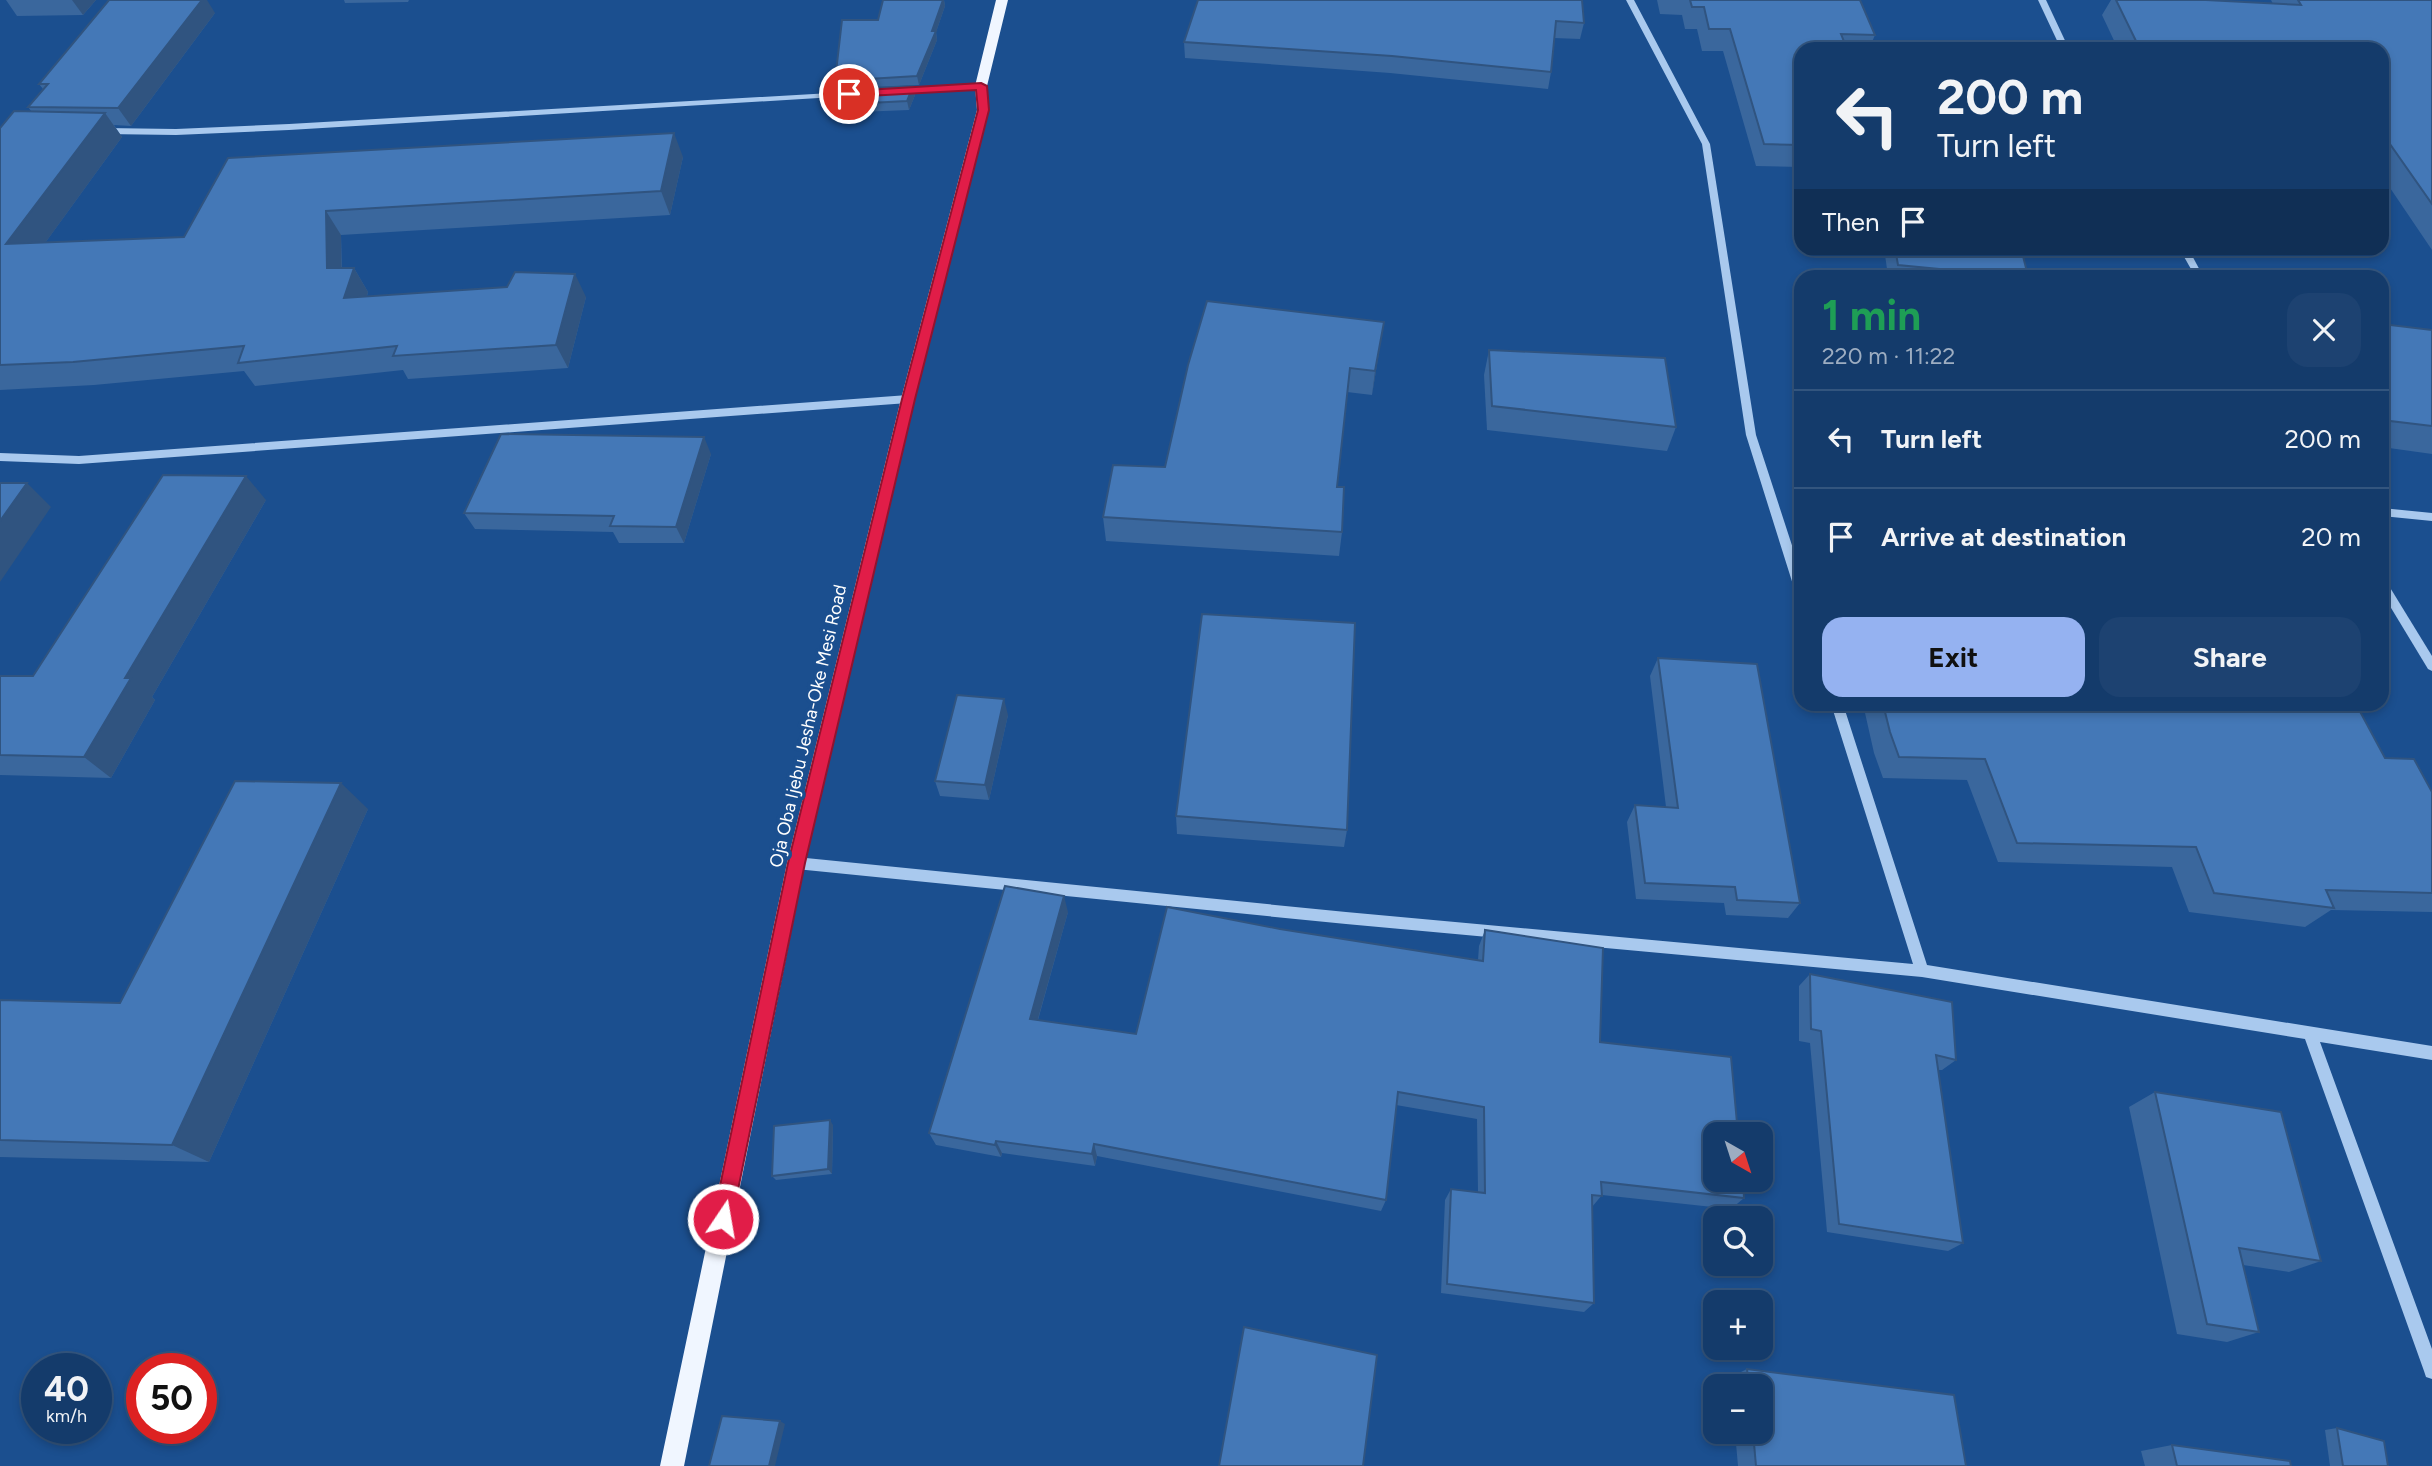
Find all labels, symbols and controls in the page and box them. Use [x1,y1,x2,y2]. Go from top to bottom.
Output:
pin [819,64,879,124]
text: 200 m [1937,67,2083,126]
icon: left [1822,70,1913,161]
icon: arrive [830,75,868,113]
text: Turn left [1937,127,2056,165]
icon: arrive [1894,203,1932,241]
text: Then [1822,206,1880,238]
text: 1 min [1822,290,1921,341]
button: close [2287,293,2361,367]
text: 220 m · 11:22 [1822,342,1955,370]
icon: left [1822,420,1860,458]
text: Turn left [1881,423,1982,455]
text: 200 m [2285,423,2361,455]
icon: arrive [1822,518,1860,556]
text: Arrive at destination [1881,521,2126,553]
text: 20 m [2301,521,2361,553]
street label: Oja Oba Ijebu Jesha-Oke Mesi Road [765,582,851,870]
button: Exit [1822,617,2085,697]
button: Share [2099,617,2361,697]
north arrow [1703,1122,1773,1192]
map controls [1703,1122,1773,1444]
position arrow [686,1182,760,1256]
button: search [1703,1206,1773,1276]
button: + [1703,1290,1773,1360]
speed limit sign: 50 [126,1353,217,1444]
text: 40 [44,1368,89,1410]
button: − [1703,1374,1773,1444]
text: km/h [46,1405,87,1427]

